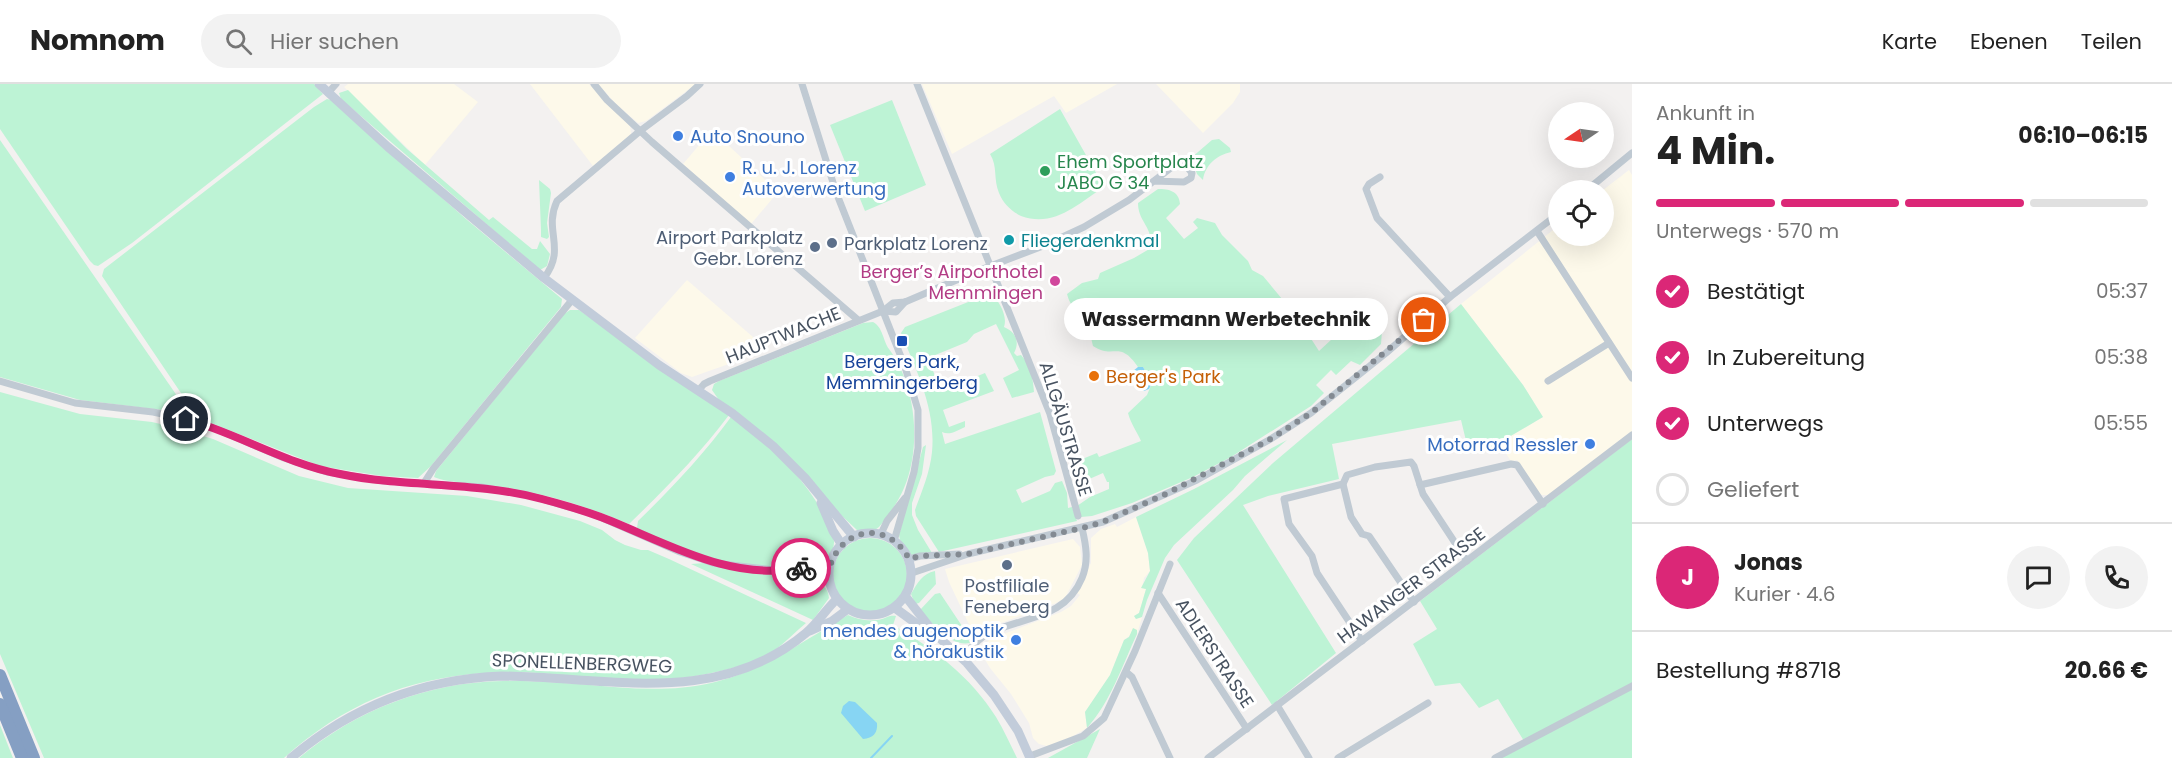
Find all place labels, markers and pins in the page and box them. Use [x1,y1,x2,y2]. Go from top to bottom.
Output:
place label: Auto Snouno [690,124,805,149]
marker: Auto Snouno [671,129,685,143]
place label: Ehem Sportplatz JABO G 34 [1057,149,1203,195]
place label: R. u. J. Lorenz Autoverwertung [742,155,886,201]
marker: Ehem Sportplatz JABO G 34 [1038,164,1052,178]
marker: R. u. J. Lorenz Autoverwertung [723,170,737,184]
place label: Airport Parkplatz Gebr. Lorenz [656,225,803,271]
place label: Fliegerdenkmal [1021,228,1159,253]
place label: Parkplatz Lorenz [844,231,988,256]
marker: Fliegerdenkmal [1002,233,1016,247]
marker: Parkplatz Lorenz [825,236,839,250]
marker: Airport Parkplatz Gebr. Lorenz [808,240,822,254]
place label: Berger’s Airporthotel Memmingen [860,259,1043,305]
marker: Berger’s Airporthotel Memmingen [1048,274,1062,288]
pin [1398,294,1449,345]
callout: Wassermann Werbetechnik [1064,299,1388,341]
marker: Bergers Park, Memmingerberg [895,334,909,348]
place label: Bergers Park, Memmingerberg [826,349,978,395]
place label: Berger's Park [1106,364,1221,389]
marker: Berger's Park [1087,369,1101,383]
pin [160,393,211,444]
place label: Motorrad Ressler [1427,432,1578,457]
marker: Motorrad Ressler [1583,437,1597,451]
marker: Postfiliale Feneberg [1000,558,1014,572]
place label: Postfiliale Feneberg [964,573,1050,619]
place label: mendes augenoptik & hörakustik [823,618,1005,664]
marker: mendes augenoptik & hörakustik [1009,633,1023,647]

